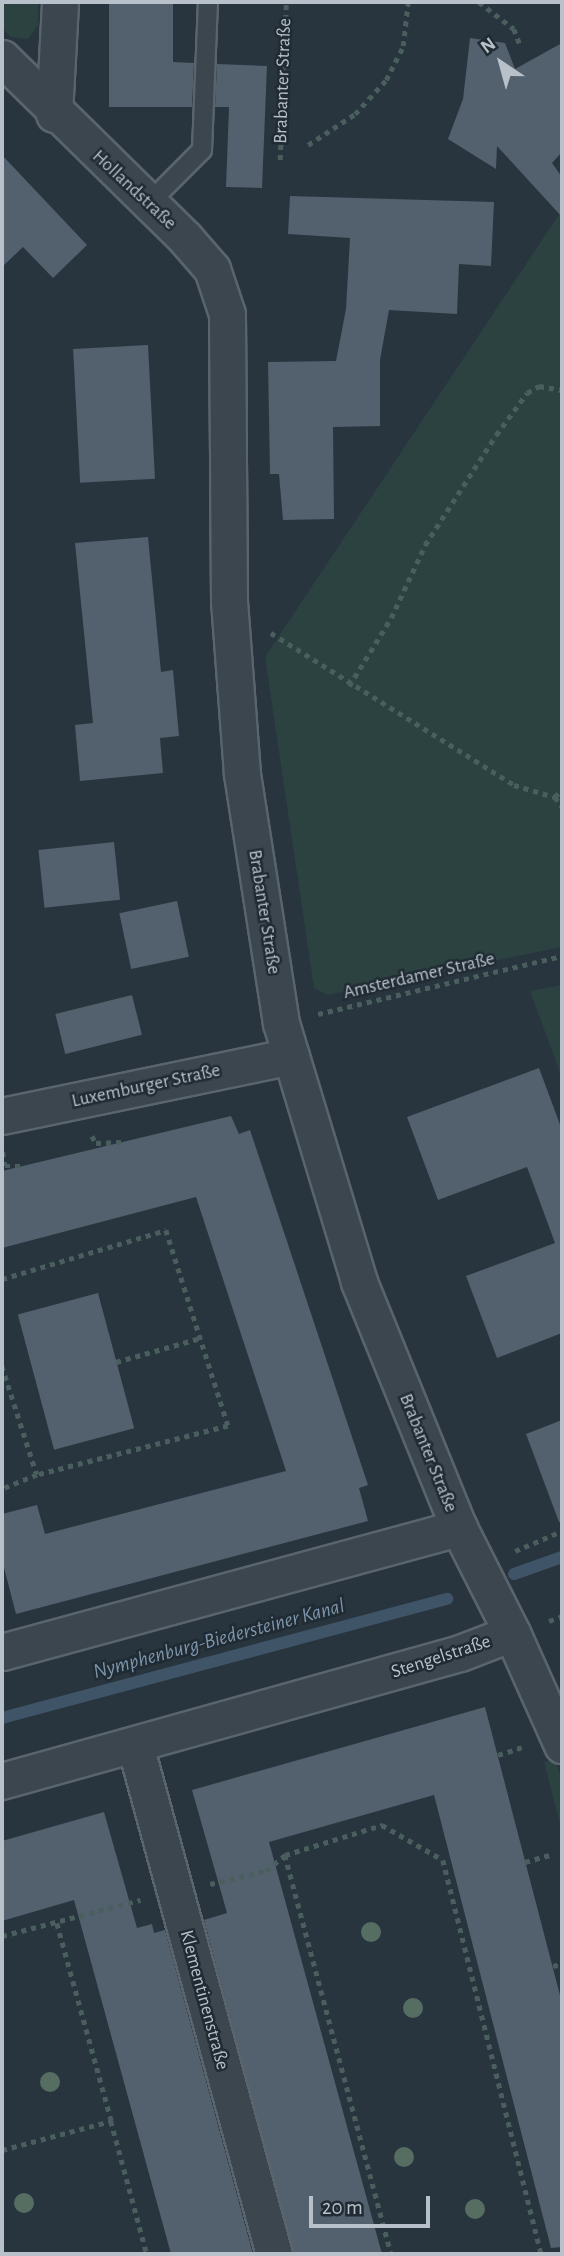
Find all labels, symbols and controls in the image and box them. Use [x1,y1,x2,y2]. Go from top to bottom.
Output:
street label: Brabanter Straße [269,18,297,144]
north arrow [466,28,536,98]
text: N [477,34,499,57]
street label: Hollandstraße [87,145,181,235]
street label: Brabanter Straße [243,848,285,976]
street label: Amsterdamer Straße [341,948,497,1004]
street label: Luxemburger Straße [70,1059,222,1113]
street label: Brabanter Straße [394,1390,462,1516]
water label: Nymphenburg-Biedersteiner Kanal [90,1593,348,1685]
street label: Stengelstraße [388,1630,494,1684]
street label: Klementinenstraße [174,1928,234,2072]
scale bar [312,2182,433,2226]
text: 20 m [322,2197,363,2218]

